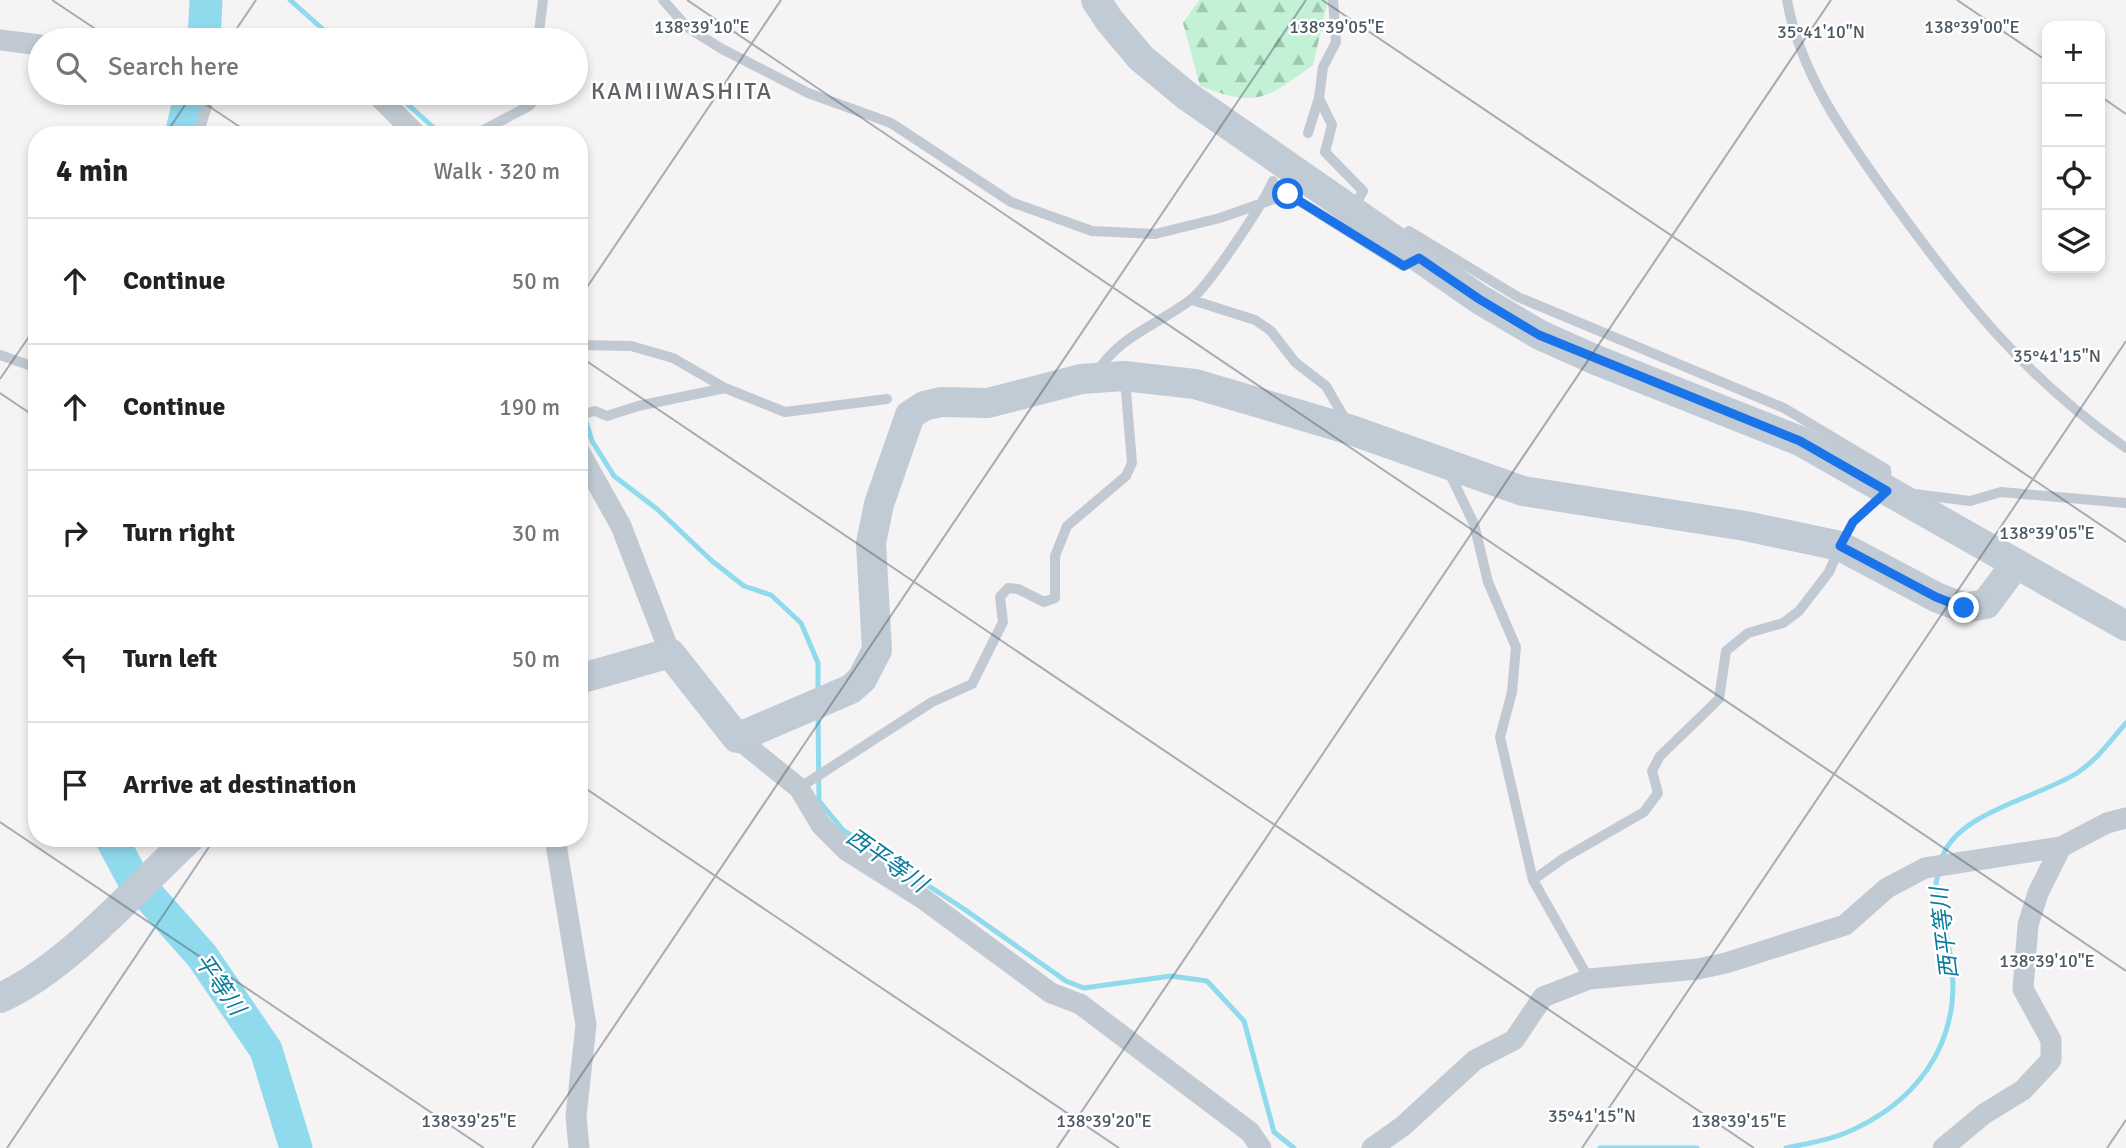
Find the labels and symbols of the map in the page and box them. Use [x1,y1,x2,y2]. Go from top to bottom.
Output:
text: 138°39'10"E [654,16,750,38]
text: 138°39'05"E [1289,16,1385,38]
text: 138°39'00"E [1924,16,2020,38]
text: 35°41'10"N [1777,21,1865,43]
district label: KAMIIWASHITA [591,76,773,106]
route start [1272,178,1303,209]
text: 35°41'15"N [2013,345,2101,367]
text: 138°39'05"E [1999,522,2095,544]
route end [1948,592,1979,623]
water label: 西平等川 [841,822,935,900]
water label: 西平等川 [1924,883,1964,980]
water label: 平等川 [188,948,253,1023]
text: 138°39'10"E [1999,950,2095,972]
text: 35°41'15"N [1548,1105,1636,1127]
text: 138°39'25"E [421,1110,517,1132]
text: 138°39'20"E [1056,1110,1152,1132]
text: 138°39'15"E [1691,1110,1787,1132]

